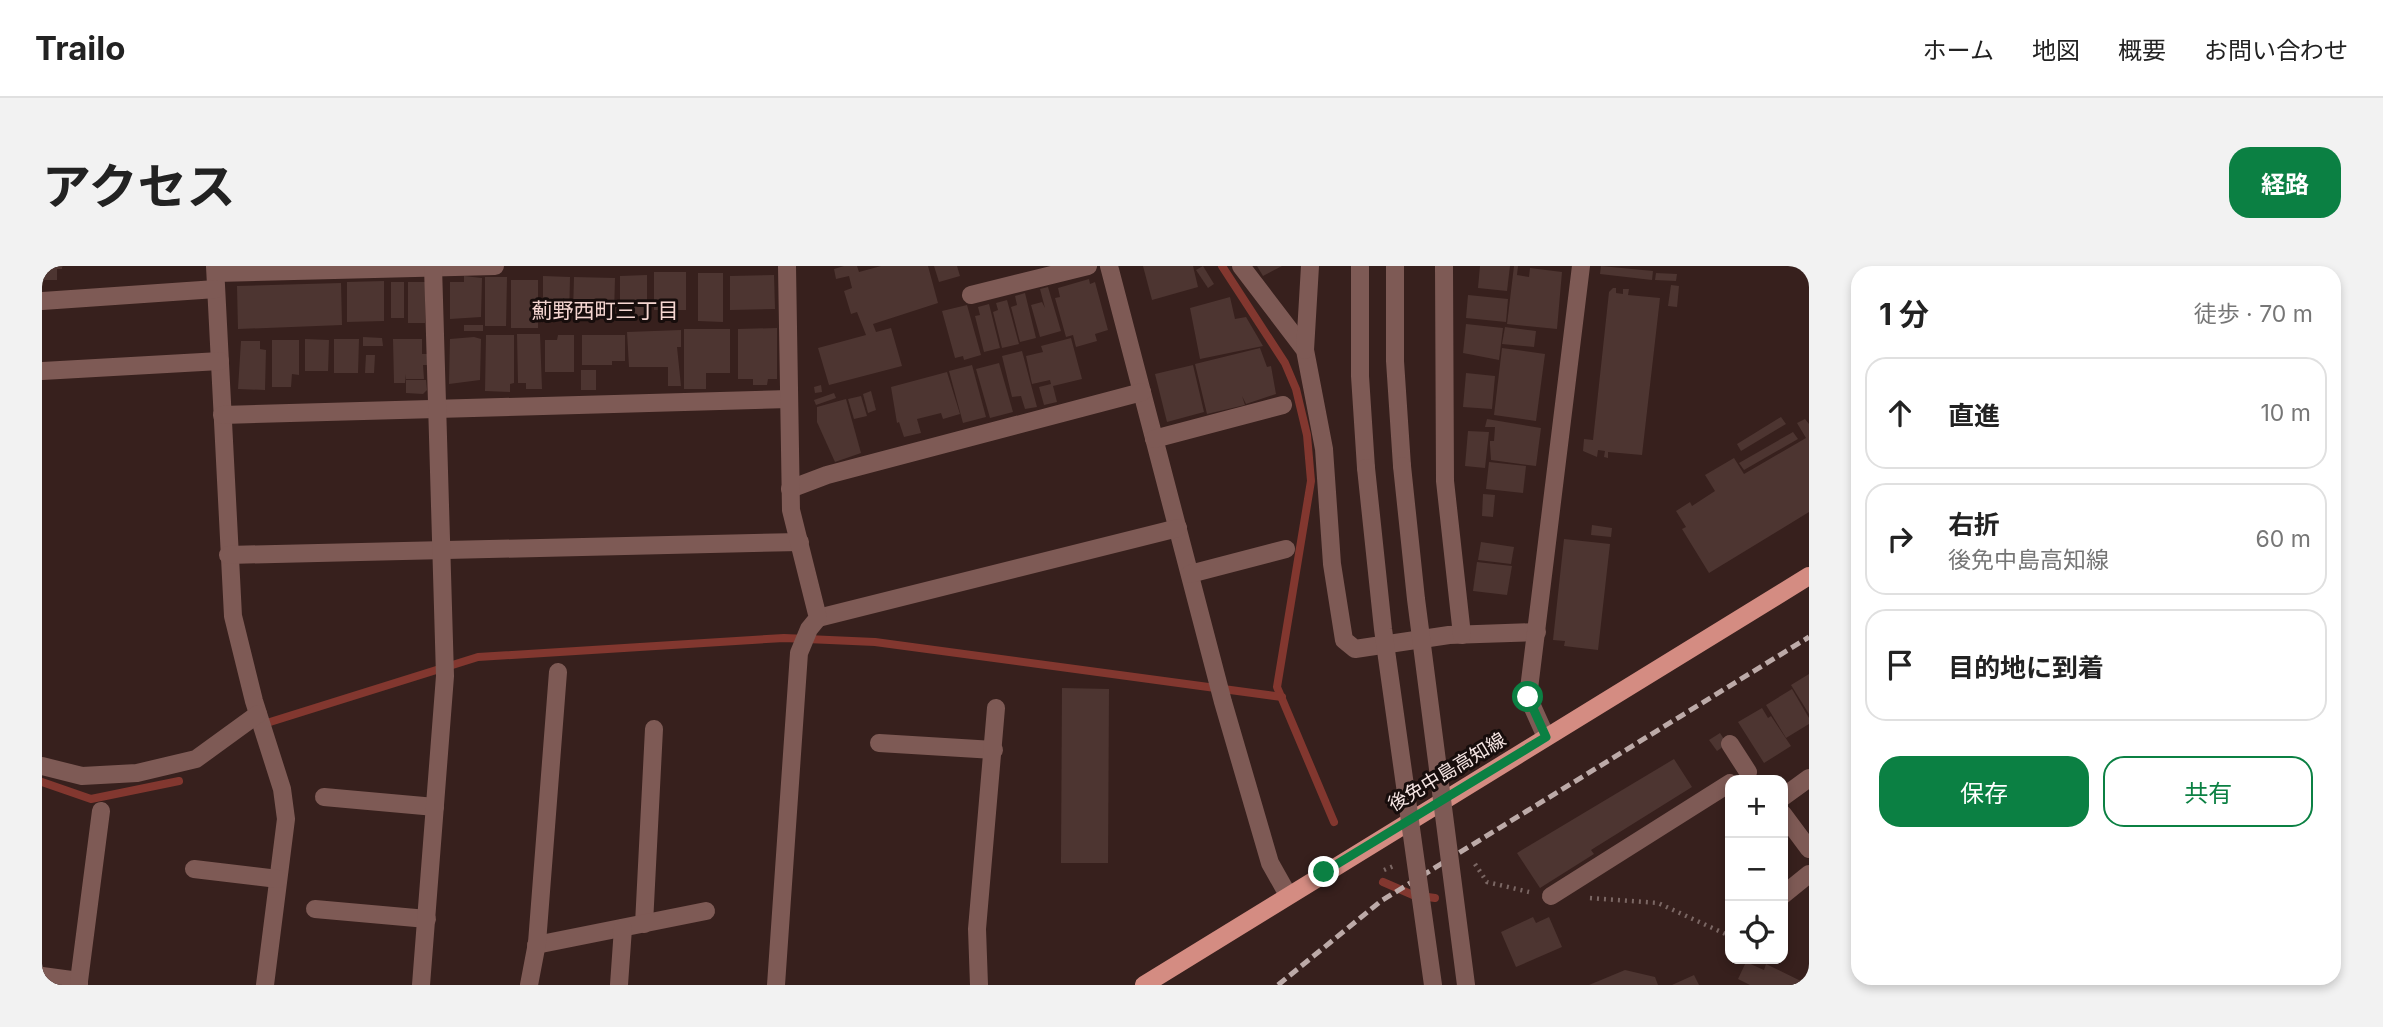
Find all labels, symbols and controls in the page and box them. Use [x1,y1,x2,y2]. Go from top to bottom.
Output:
text: Trailo [35,28,125,68]
text: ホーム [1923,36,1994,65]
text: 地図 [2032,36,2080,65]
text: 概要 [2118,36,2166,65]
text: お問い合わせ [2204,36,2348,65]
button: 経路 [2229,147,2341,218]
text: アクセス [42,157,236,216]
text: 1 分 [1879,296,1929,332]
district label: 薊野西町三丁目 [532,298,679,323]
text: 徒歩 · 70 m [2194,300,2313,328]
icon: ahead [1881,394,1919,432]
text: 10 m [2261,399,2311,427]
text: 直進 [1948,400,2000,431]
text: 右折 [1948,509,2000,540]
icon: right [1881,520,1919,558]
text: 60 m [2256,525,2311,553]
text: 後免中島高知線 [1948,546,2109,574]
icon: arrive [1881,646,1919,684]
text: 目的地に到着 [1948,652,2104,683]
route start [1512,681,1543,712]
street label: 後免中島高知線 [1384,728,1510,816]
button: 保存 [1879,756,2089,827]
button: 共有 [2103,756,2313,827]
map controls [1725,775,1788,964]
button: + [1725,775,1788,838]
button: − [1725,838,1788,901]
route end [1308,856,1339,887]
button: locate [1725,901,1788,964]

